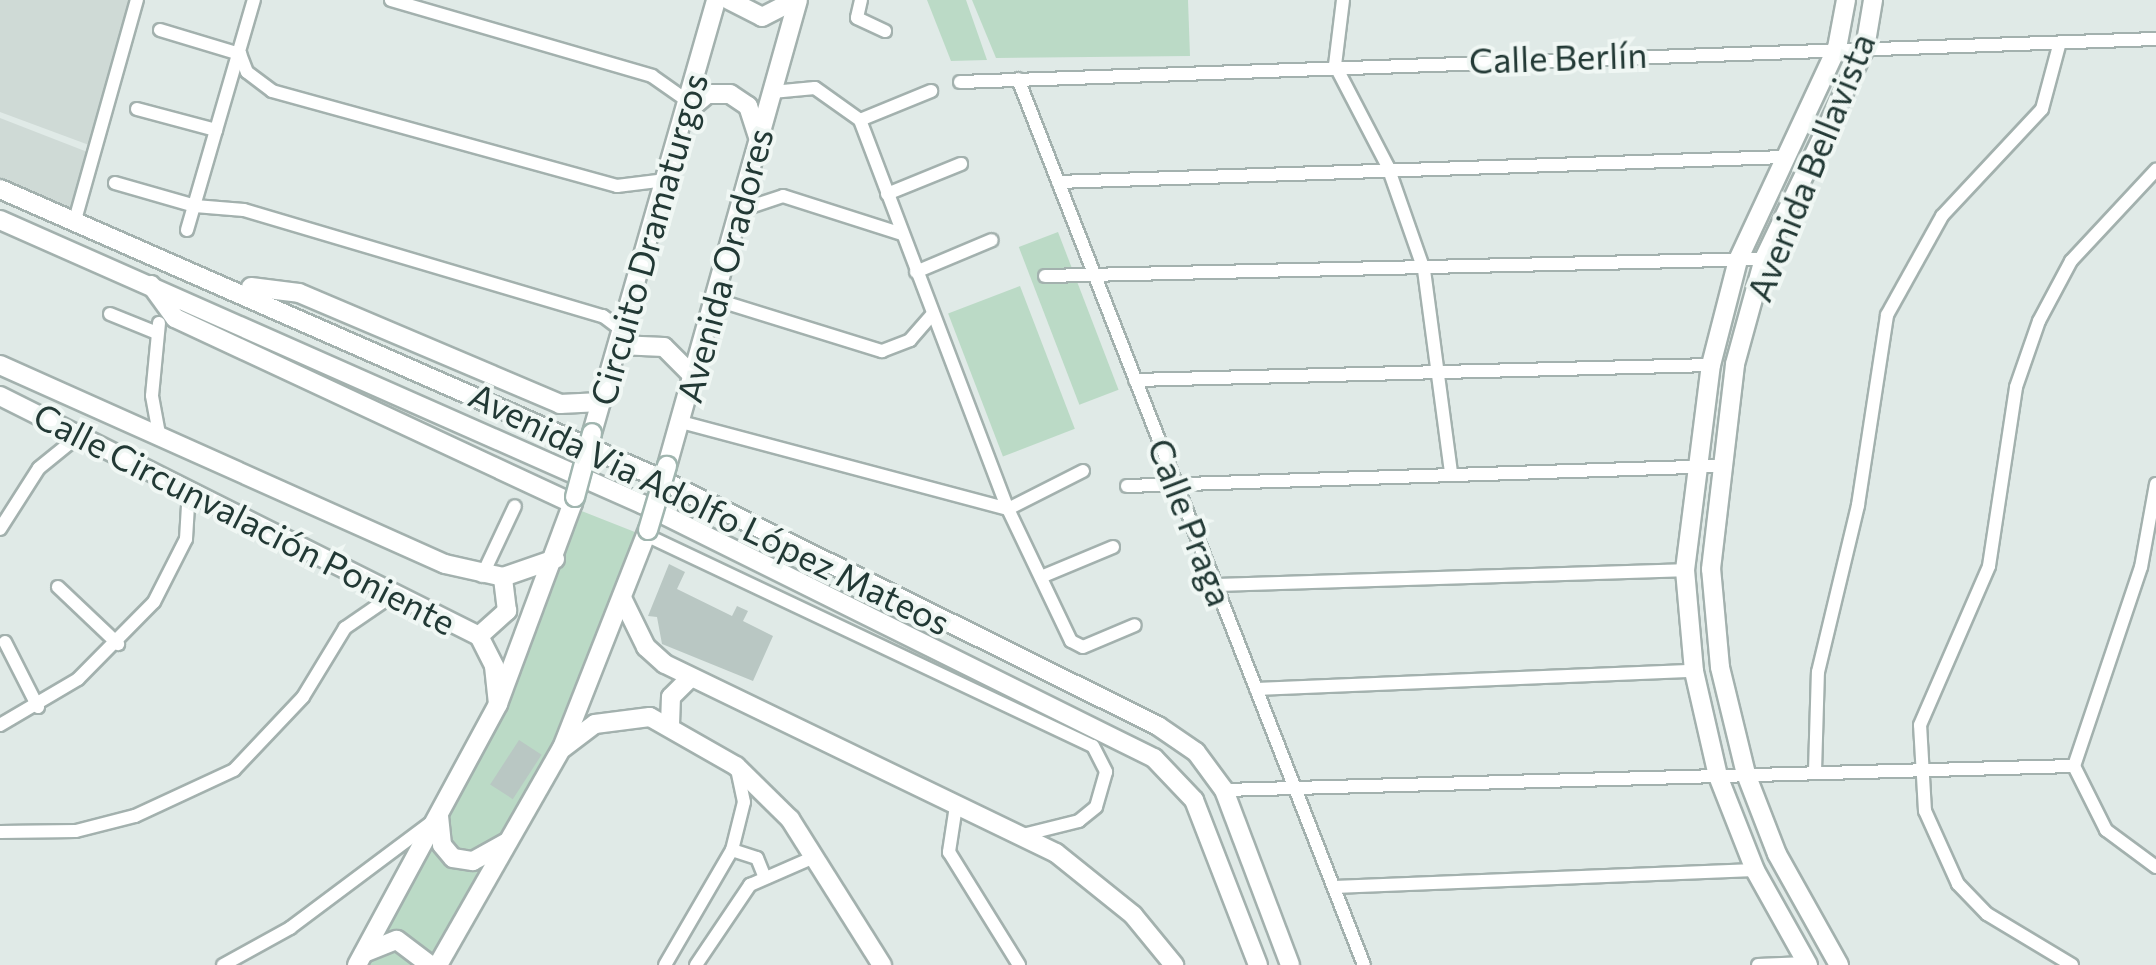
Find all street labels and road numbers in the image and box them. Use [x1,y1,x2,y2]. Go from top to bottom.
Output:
street label: Avenida Bellavista [1737,27,1883,307]
street label: Calle Berlín [1468,33,1648,81]
street label: Circuito Dramaturgos [580,68,716,410]
street label: Avenida Oradores [667,123,781,407]
street label: Avenida Via Adolfo López Mateos [463,373,957,643]
street label: Calle Circunvalación Poniente [27,393,463,643]
street label: Calle Praga [1140,432,1242,612]

